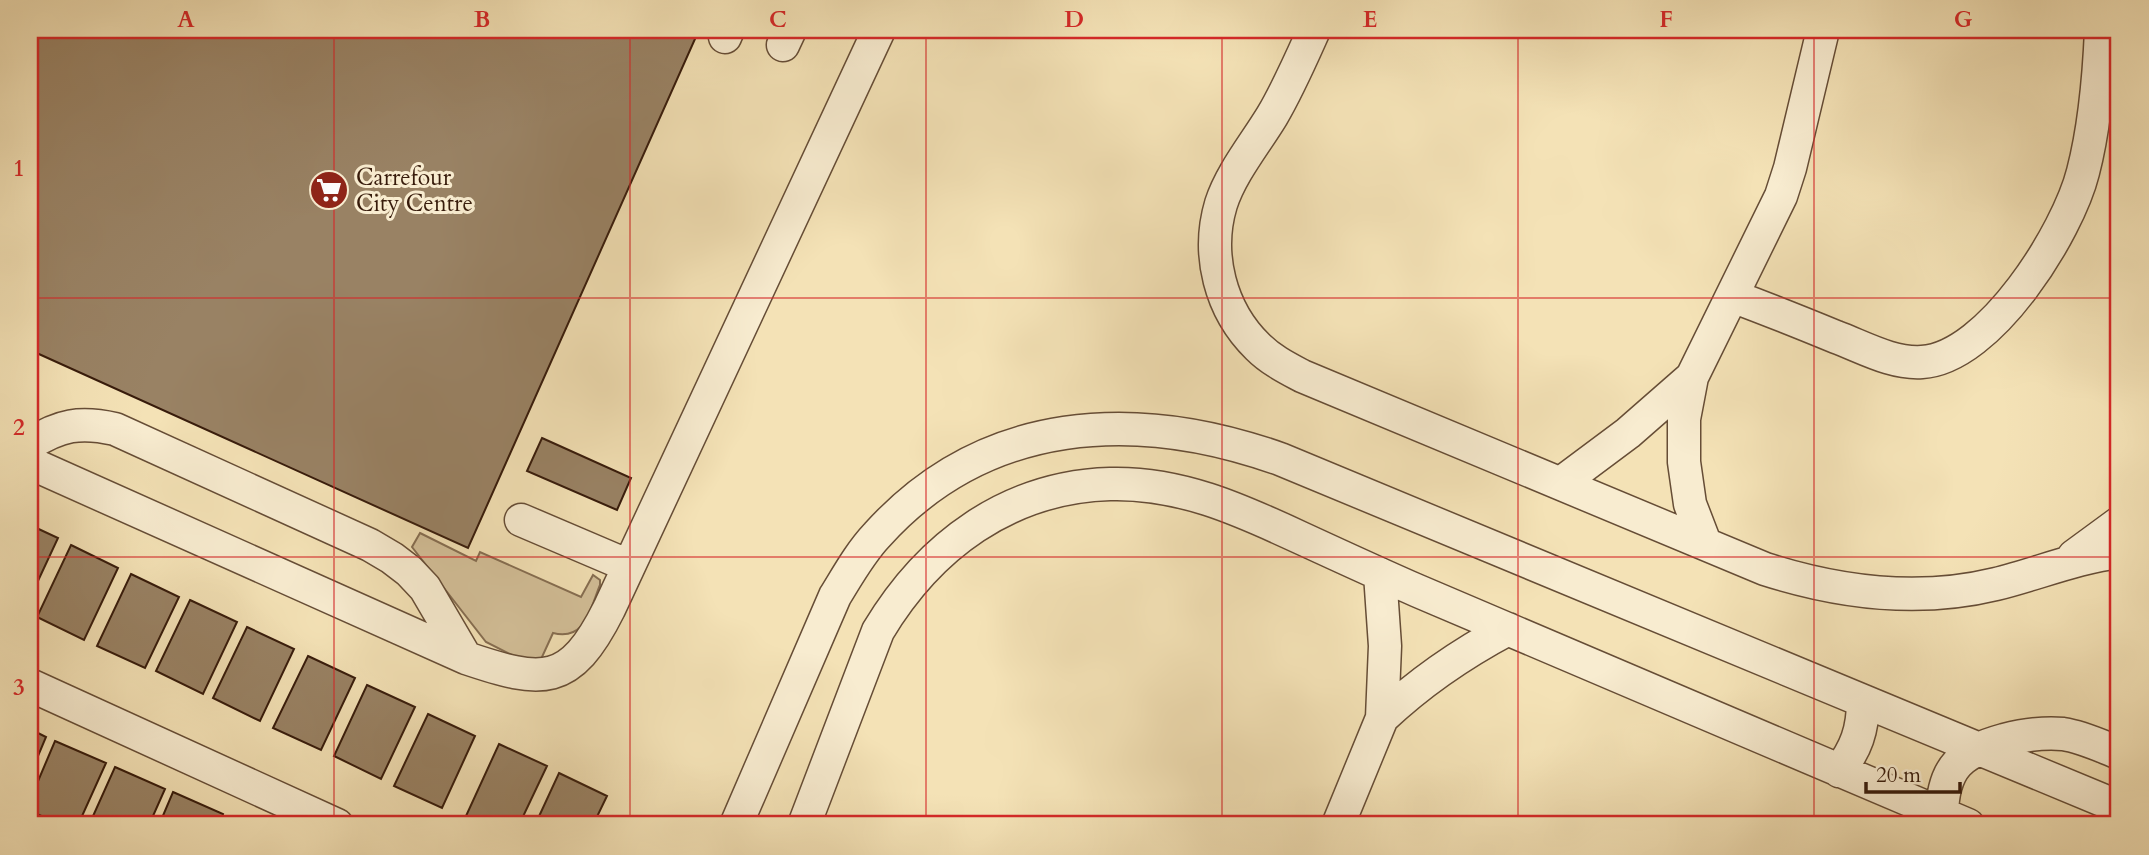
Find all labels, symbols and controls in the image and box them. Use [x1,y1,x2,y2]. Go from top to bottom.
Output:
text: A [177,4,195,35]
text: B [474,4,490,35]
text: C [769,4,787,35]
text: D [1064,4,1084,35]
text: E [1363,4,1377,35]
text: F [1659,4,1673,35]
text: G [1954,4,1973,35]
text: 1 [13,153,25,184]
place label: Carrefour City Centre [356,162,473,219]
supermarket icon: Carrefour City Centre [308,169,350,211]
text: 2 [13,412,25,443]
text: 3 [13,672,25,703]
scale bar [1866,750,1960,794]
text: 20 m [1876,761,1921,790]

